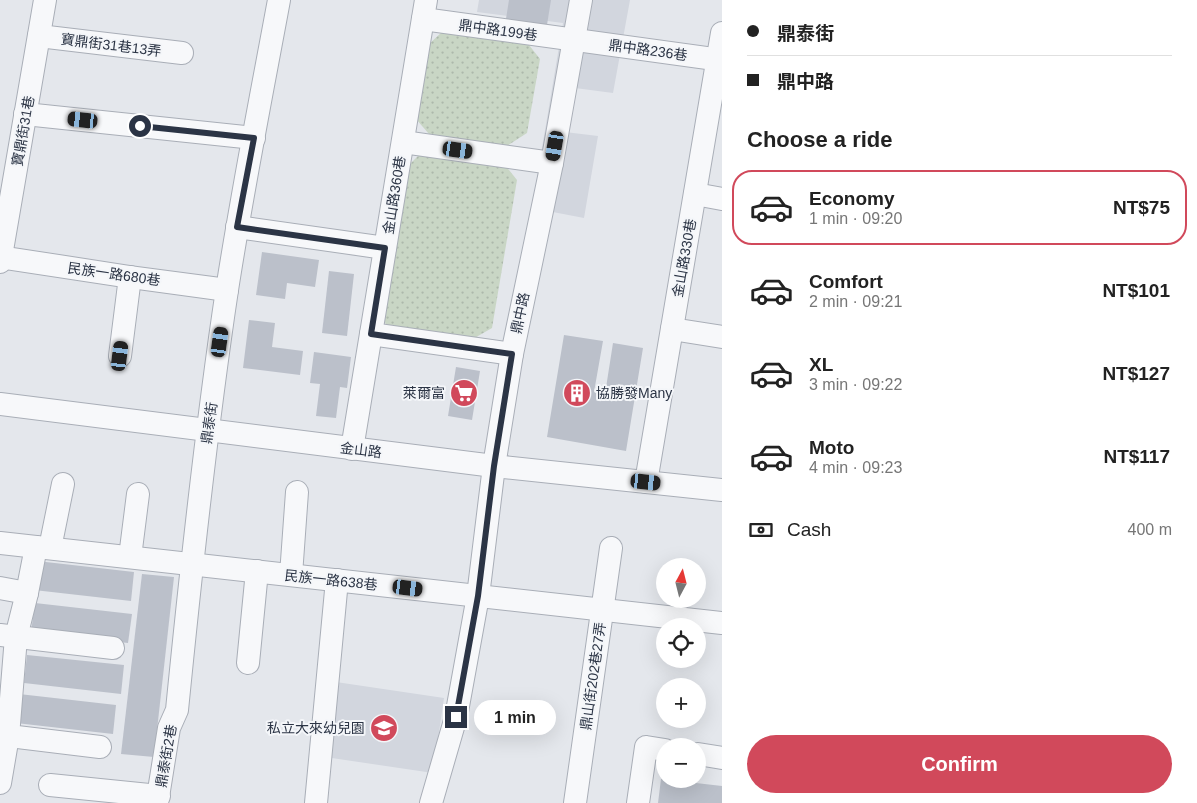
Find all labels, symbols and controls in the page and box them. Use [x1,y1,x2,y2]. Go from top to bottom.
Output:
street label: 鼎中路199巷 [458,17,538,43]
text: 鼎泰街 [777,23,834,44]
street label: 寶鼎街31巷13弄 [60,31,162,59]
street label: 鼎中路236巷 [608,37,688,63]
text: 鼎中路 [777,71,834,92]
street label: 寶鼎街31巷 [9,94,37,168]
car [67,111,98,129]
route start [129,115,151,137]
text: Choose a ride [747,127,892,152]
car [545,130,564,162]
car [442,140,473,160]
street label: 金山路360巷 [380,155,408,235]
icon: car [749,185,794,230]
text: Economy [809,188,895,209]
text: NT$75 [1113,197,1170,218]
text: 1 min · 09:20 [809,210,902,227]
street label: 金山路330巷 [669,218,699,298]
street label: 民族一路680巷 [67,260,161,288]
icon: car [749,268,794,313]
text: Comfort [809,271,883,292]
text: NT$101 [1102,280,1170,301]
street label: 鼎中路 [508,291,532,335]
text: 2 min · 09:21 [809,293,902,310]
car [210,326,229,358]
car [110,340,129,372]
icon: car [749,351,794,396]
text: XL [809,354,833,375]
text: NT$127 [1102,363,1170,384]
text: 3 min · 09:22 [809,376,902,393]
supermarket icon: 萊爾富 [449,378,479,408]
building icon: 協勝發Many [562,378,592,408]
place label: 萊爾富 [403,385,445,401]
place label: 協勝發Many [596,385,672,401]
street label: 鼎泰街 [198,401,220,445]
icon: car [749,434,794,479]
text: Moto [809,437,854,458]
street label: 金山路 [339,440,383,460]
text: NT$117 [1103,446,1170,467]
text: 4 min · 09:23 [809,459,902,476]
car [630,473,661,491]
icon: cash [747,516,775,544]
text: Cash [787,519,831,540]
text: 400 m [1128,521,1172,538]
north arrow [656,558,706,608]
map controls [656,558,706,788]
street label: 民族一路638巷 [284,567,378,593]
car [392,579,423,597]
button: locate [656,618,706,668]
street label: 鼎山街202巷27弄 [577,621,609,731]
button: + [656,678,706,728]
callout: 1 min [474,700,556,734]
route end [445,706,467,728]
text: 1 min [494,709,536,726]
school or university icon: 私立大來幼兒園 [369,713,399,743]
place label: 私立大來幼兒園 [267,720,365,736]
street label: 鼎泰街2巷 [153,723,179,789]
button: Confirm [747,735,1172,793]
button: − [656,738,706,788]

